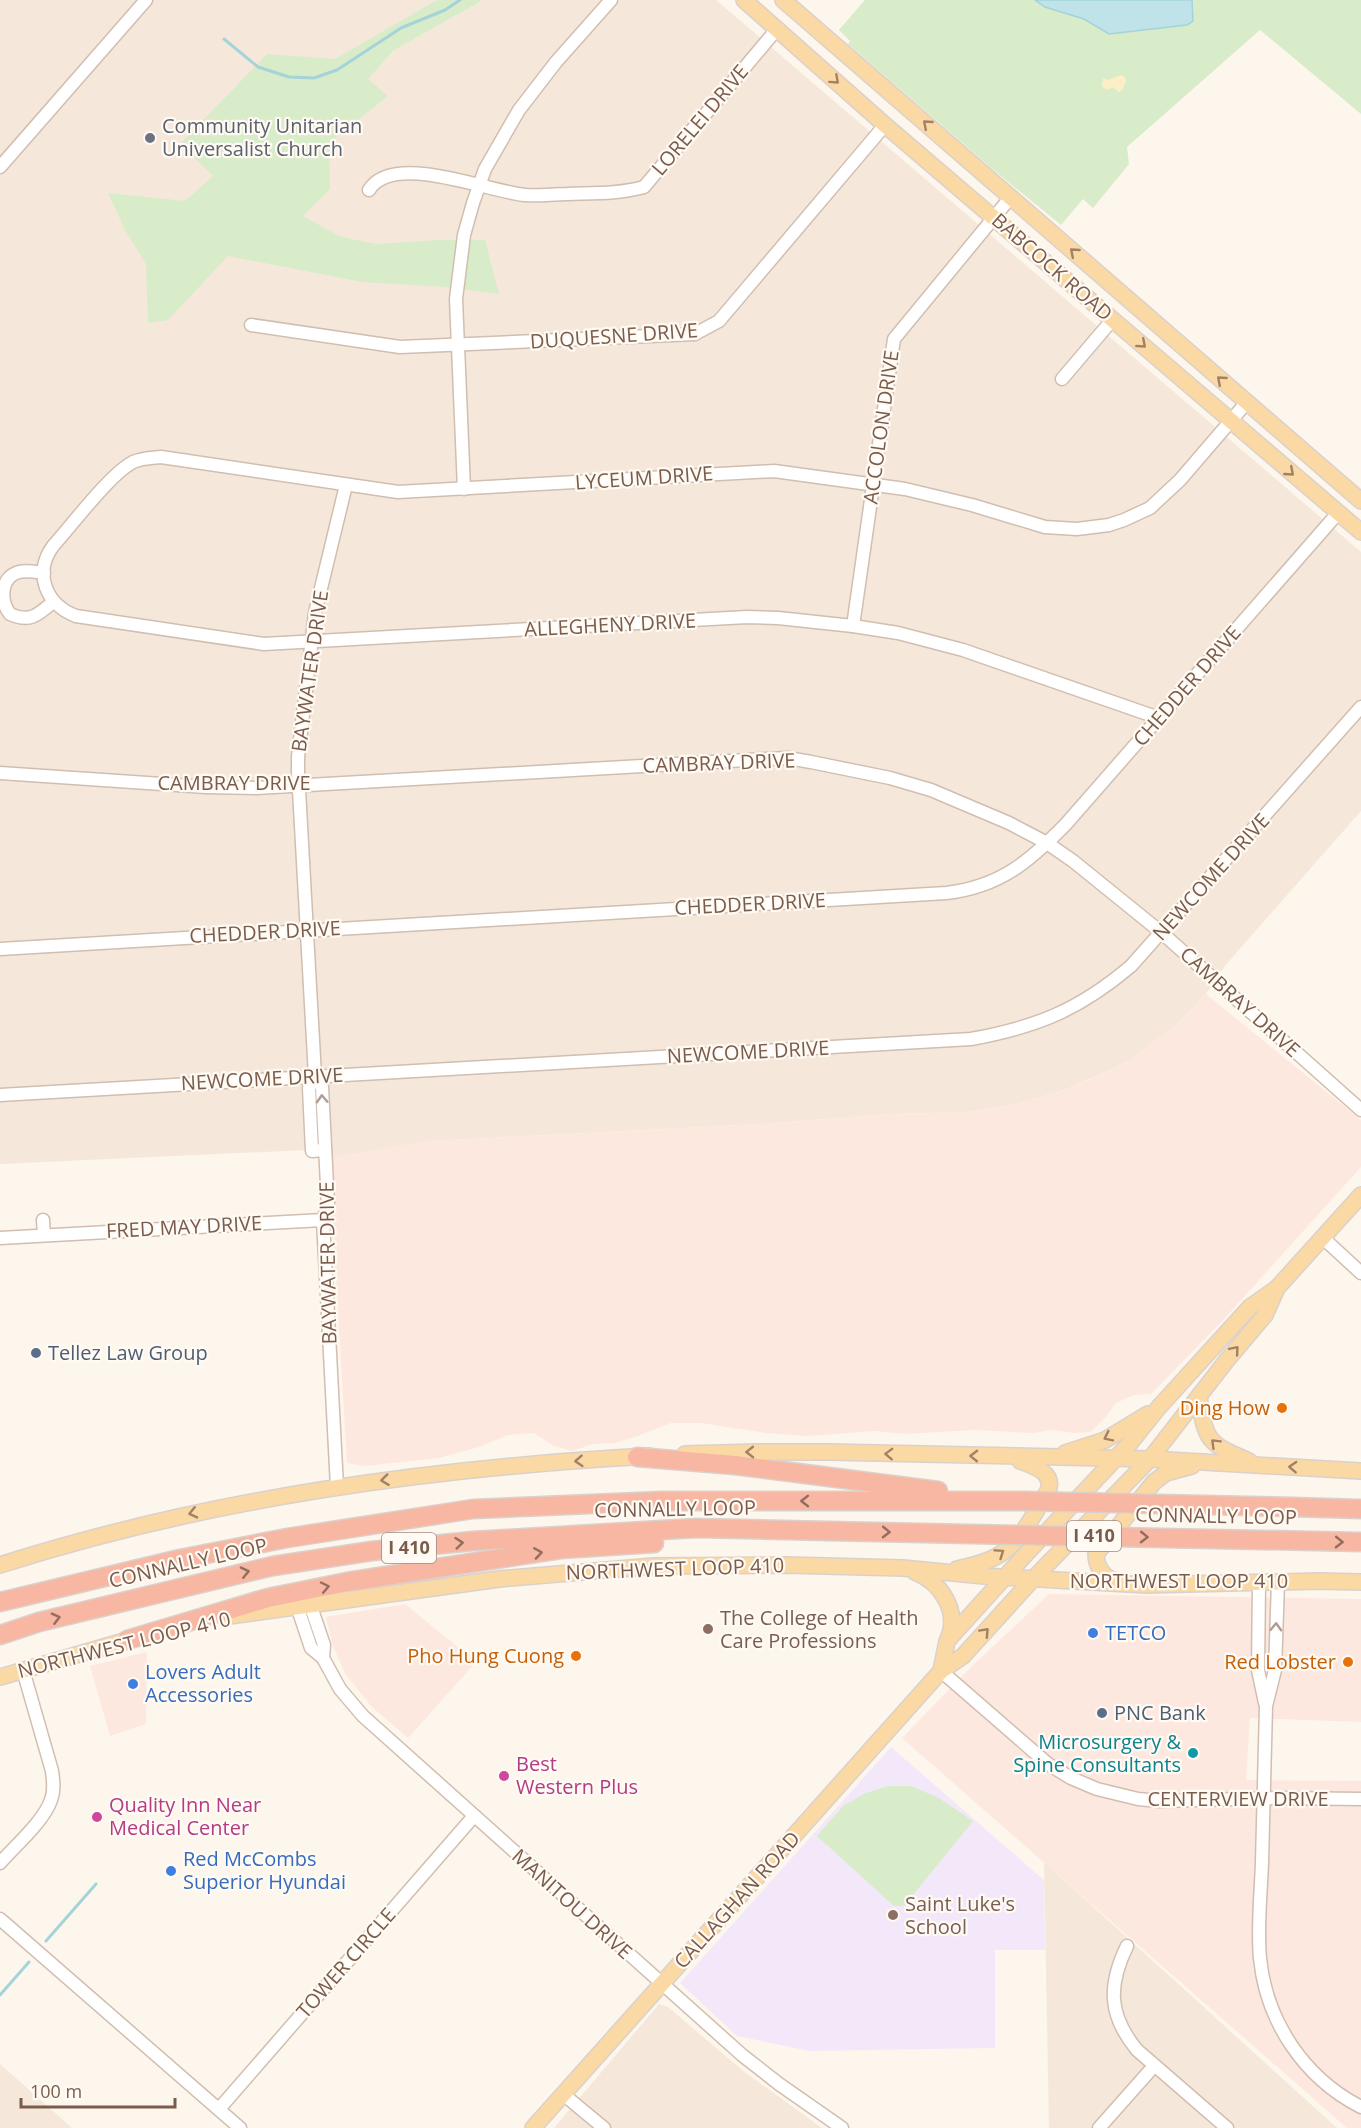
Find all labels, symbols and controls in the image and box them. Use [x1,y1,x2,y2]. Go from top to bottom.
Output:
street label: LORELEI DRIVE [645,58,754,181]
one-way arrow [828,73,839,84]
place label: Community Unitarian Universalist Church [162,112,362,162]
one-way arrow [923,120,934,131]
marker: Community Unitarian Universalist Church [143,131,157,145]
street label: BABCOCK ROAD [986,207,1118,327]
one-way arrow [1070,249,1081,260]
street label: DUQUESNE DRIVE [529,316,699,355]
one-way arrow [1135,337,1146,348]
street label: ACCOLON DRIVE [856,348,905,506]
one-way arrow [1218,376,1228,387]
street label: LYCEUM DRIVE [574,459,714,496]
one-way arrow [1283,464,1294,475]
street label: BAYWATER DRIVE [285,588,334,754]
street label: ALLEGHENY DRIVE [523,607,697,642]
street label: CHEDDER DRIVE [1127,620,1247,752]
street label: CAMBRAY DRIVE [642,746,796,779]
street label: CAMBRAY DRIVE [158,769,311,796]
street label: NEWCOME DRIVE [1146,807,1275,946]
street label: CHEDDER DRIVE [674,886,826,921]
street label: CHEDDER DRIVE [189,914,341,949]
street label: CAMBRAY DRIVE [1174,940,1306,1063]
street label: NEWCOME DRIVE [666,1034,830,1069]
street label: NEWCOME DRIVE [180,1061,344,1096]
one-way arrow [316,1095,329,1104]
street label: BAYWATER DRIVE [313,1181,342,1345]
street label: FRED MAY DRIVE [105,1209,263,1244]
place label: Tellez Law Group [48,1339,208,1366]
marker: Tellez Law Group [29,1346,43,1360]
one-way arrow [1228,1346,1239,1357]
place label: Ding How [1180,1394,1271,1421]
marker: Ding How [1275,1401,1289,1415]
one-way arrow [1104,1430,1115,1442]
one-way arrow [1212,1439,1223,1450]
one-way arrow [746,1446,755,1458]
one-way arrow [885,1448,894,1460]
one-way arrow [970,1450,979,1462]
one-way arrow [575,1454,584,1467]
one-way arrow [1288,1461,1297,1474]
one-way arrow [380,1473,390,1486]
street label: CONNALLY LOOP [594,1494,756,1523]
one-way arrow [800,1495,809,1507]
street label: CONNALLY LOOP [1135,1501,1297,1530]
one-way arrow [188,1506,198,1519]
road number: I 410 [1067,1521,1121,1551]
one-way arrow [882,1526,891,1538]
street label: CONNALLY LOOP [106,1531,270,1594]
one-way arrow [1140,1531,1149,1544]
road number: I 410 [382,1533,436,1563]
one-way arrow [1335,1535,1344,1548]
one-way arrow [455,1537,464,1550]
one-way arrow [534,1547,543,1559]
one-way arrow [993,1549,1004,1560]
street label: NORTHWEST LOOP 410 [565,1551,785,1586]
one-way arrow [240,1566,250,1579]
street label: NORTHWEST LOOP 410 [1070,1567,1288,1594]
one-way arrow [320,1581,330,1594]
place label: The College of Health Care Professions [720,1604,918,1654]
street label: NORTHWEST LOOP 410 [15,1605,233,1684]
one-way arrow [51,1613,61,1626]
place label: TETCO [1105,1619,1166,1646]
marker: The College of Health Care Professions [701,1622,715,1636]
one-way arrow [1270,1623,1283,1632]
marker: TETCO [1086,1626,1100,1640]
one-way arrow [978,1629,989,1639]
place label: Pho Hung Cuong [407,1642,564,1669]
place label: Red Lobster [1224,1648,1336,1675]
marker: Pho Hung Cuong [569,1649,583,1663]
marker: Red Lobster [1341,1655,1355,1669]
place label: Lovers Adult Accessories [145,1658,261,1708]
marker: Lovers Adult Accessories [126,1677,140,1691]
place label: PNC Bank [1114,1699,1206,1726]
marker: PNC Bank [1095,1706,1109,1720]
place label: Microsurgery & Spine Consultants [1013,1728,1181,1778]
marker: Microsurgery & Spine Consultants [1186,1746,1200,1760]
place label: Best Western Plus [516,1750,638,1800]
marker: Best Western Plus [497,1769,511,1783]
street label: CENTERVIEW DRIVE [1147,1785,1329,1812]
place label: Quality Inn Near Medical Center [109,1791,261,1841]
marker: Quality Inn Near Medical Center [90,1810,104,1824]
street label: CALLAGHAN ROAD [668,1825,806,1974]
street label: MANITOU DRIVE [506,1842,638,1965]
place label: Red McCombs Superior Hyundai [183,1845,346,1895]
marker: Red McCombs Superior Hyundai [164,1864,178,1878]
place label: Saint Luke's School [905,1890,1015,1940]
street label: TOWER CIRCLE [290,1902,401,2024]
marker: Saint Luke's School [886,1908,900,1922]
scale bar [21,2071,176,2109]
text: 100 m [30,2079,82,2103]

